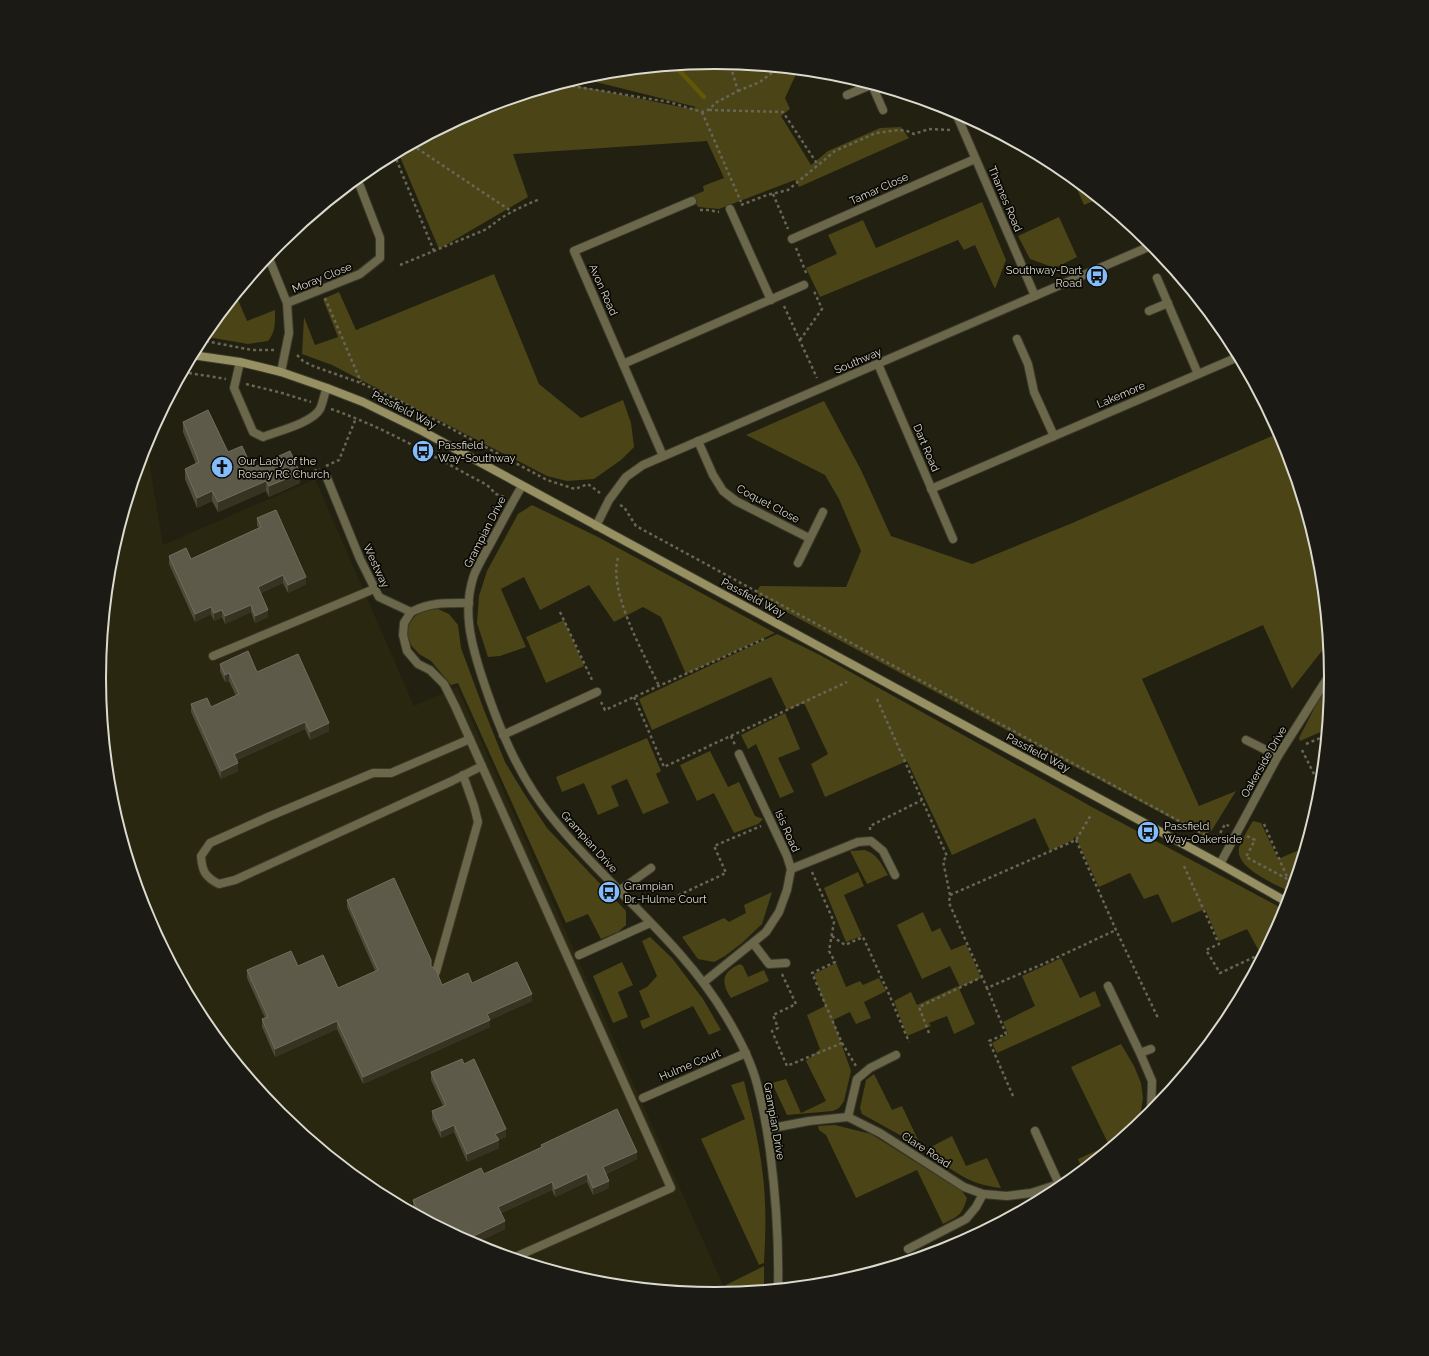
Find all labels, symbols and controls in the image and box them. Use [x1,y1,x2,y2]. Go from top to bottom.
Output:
street label: Thames Road [985,164,1025,234]
street label: Tamar Close [848,170,911,208]
street label: Moray Close [290,260,354,296]
street label: Avon Road [586,262,620,318]
bus stop icon: Southway-Dart Road [1084,263,1110,289]
place label: Southway-Dart Road [1006,264,1082,290]
street label: Southway [832,345,884,377]
street label: Lakemore [1095,379,1148,411]
street label: Passfield Way [370,388,438,432]
street label: Dart Road [910,422,942,474]
bus stop icon: Passfield Way-Southway [410,438,436,464]
place label: Passfield Way-Southway [438,439,516,465]
church icon: Our Lady of the Rosary RC Church [209,454,235,480]
place label: Our Lady of the Rosary RC Church [238,455,329,481]
street label: Coquet Close [734,482,802,526]
street label: Grampian Drive [461,494,509,570]
street label: Westway [360,542,392,590]
street label: Passfield Way [719,576,787,620]
street label: Oakerside Drive [1238,724,1290,800]
street label: Passfield Way [1004,731,1072,775]
street label: Grampian Drive [558,808,620,876]
street label: Isis Road [772,808,802,854]
bus stop icon: Passfield Way-Oakerside [1135,819,1161,845]
place label: Passfield Way-Oakerside [1164,820,1243,846]
bus stop icon: Grampian Dr.-Hulme Court [596,879,622,905]
place label: Grampian Dr.-Hulme Court [624,880,707,906]
street label: Hulme Court [657,1046,723,1084]
street label: Grampian Drive [761,1081,787,1161]
street label: Clare Road [899,1129,953,1171]

